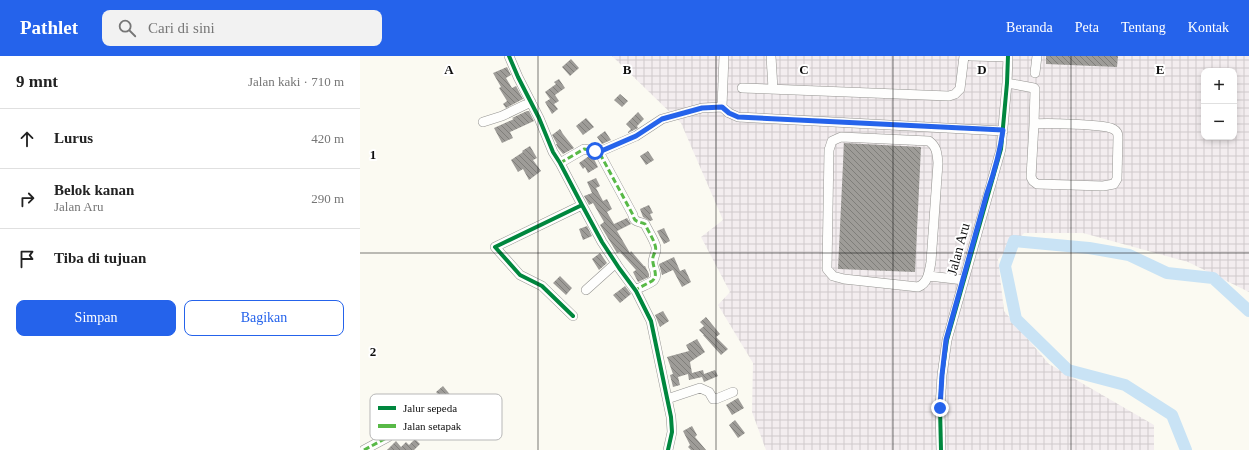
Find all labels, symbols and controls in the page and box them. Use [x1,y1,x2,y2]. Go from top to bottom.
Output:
search box [102,10,382,46]
text: Pathlet [20,17,78,38]
icon: search [116,17,138,39]
text: Cari di sini [148,20,215,36]
text: Beranda [1006,20,1053,35]
text: Peta [1075,20,1099,35]
text: Tentang [1121,20,1166,35]
text: Kontak [1188,20,1229,35]
text: A [444,62,454,77]
text: B [623,62,632,77]
text: C [799,62,809,77]
text: D [977,62,987,77]
text: E [1156,62,1164,77]
map controls [1201,68,1237,140]
button: + [1201,68,1237,104]
text: 9 mnt [16,72,58,91]
text: Jalan kaki · 710 m [248,74,344,89]
button: − [1201,104,1237,140]
icon: ahead [16,128,38,150]
text: Lurus [54,130,93,146]
text: 420 m [311,131,344,146]
route start [586,142,604,160]
text: 1 [370,147,376,162]
text: Belok kanan [54,182,134,198]
icon: right [16,188,38,210]
text: 290 m [311,191,344,206]
text: Jalan Aru [54,199,103,214]
street label: Jalan Aru [944,221,973,277]
icon: arrive [16,248,38,270]
text: Tiba di tujuan [54,250,146,266]
button: Simpan [16,300,176,336]
button: Bagikan [184,300,344,336]
text: 2 [370,344,376,359]
legend [370,394,502,440]
route end [931,399,949,417]
text: Jalur sepeda [403,402,457,414]
text: Jalan setapak [403,420,462,432]

